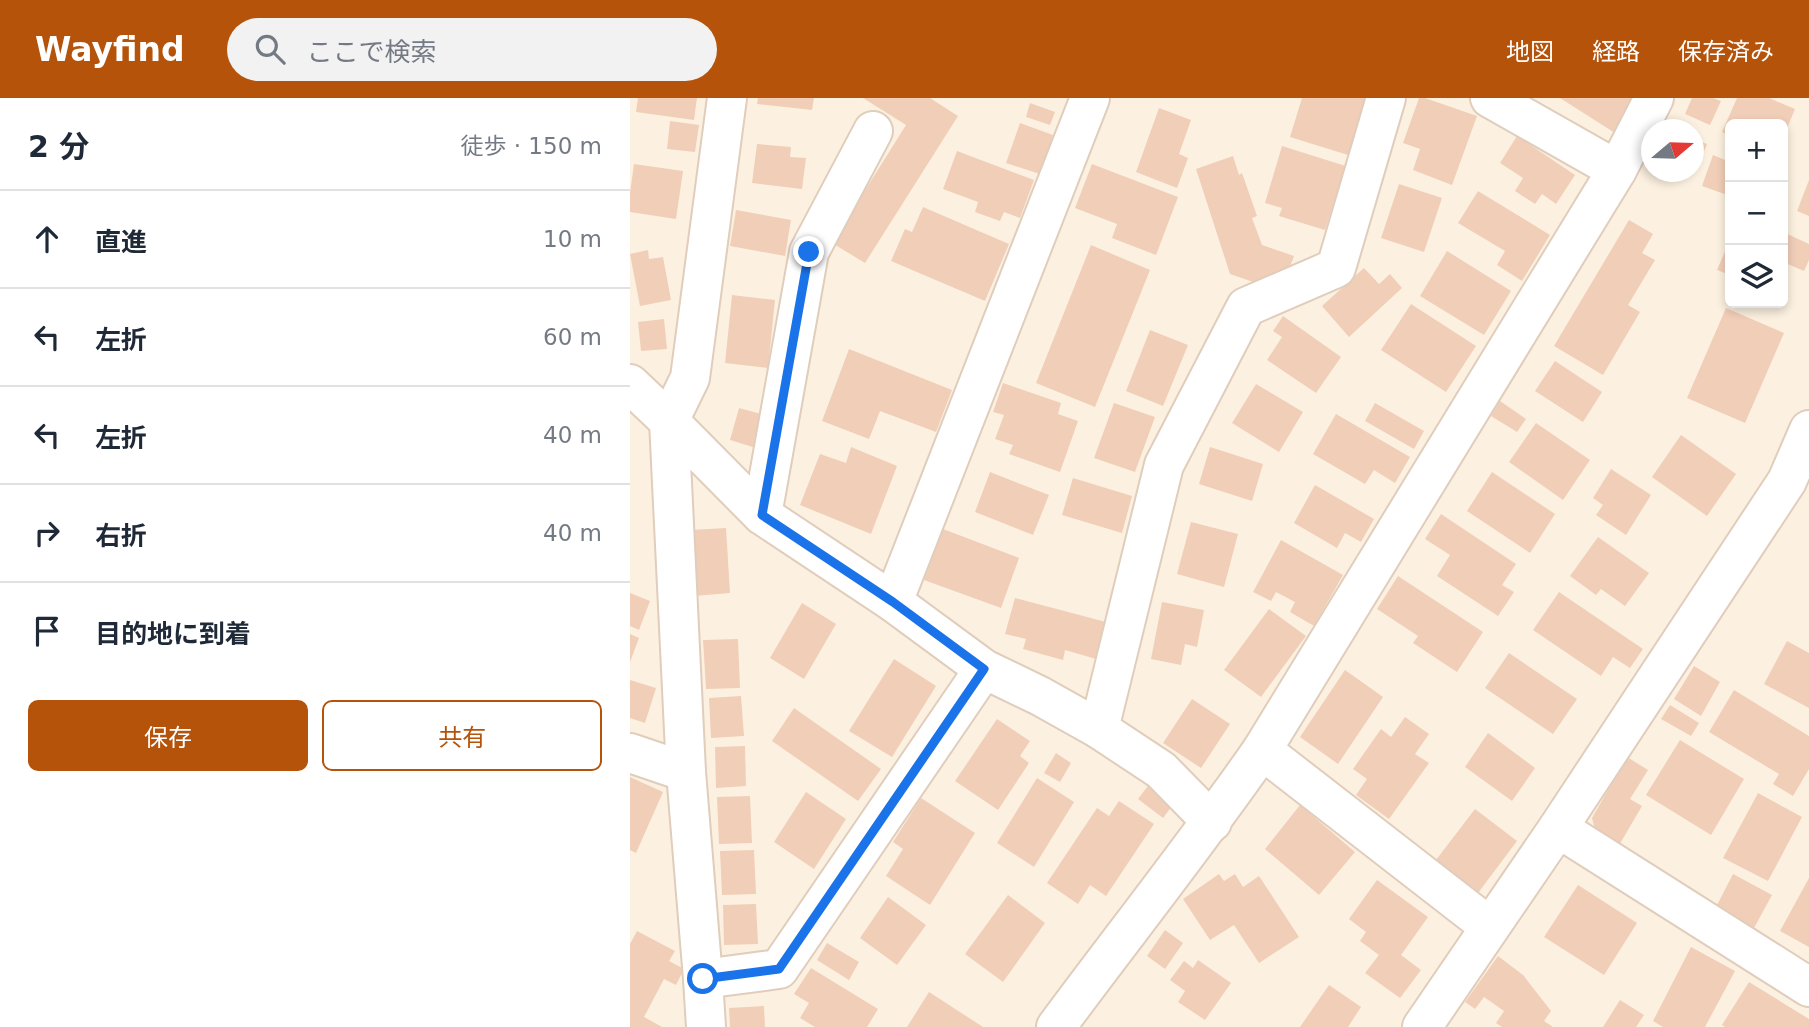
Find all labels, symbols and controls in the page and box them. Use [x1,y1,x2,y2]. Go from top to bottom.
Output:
search box [227,18,717,81]
text: Wayfind [35,30,185,69]
icon: search [251,30,289,68]
text: ここで検索 [307,37,437,67]
text: 地図 [1506,38,1554,66]
text: 経路 [1592,38,1640,66]
text: 保存済み [1678,38,1774,66]
north arrow [1641,119,1704,182]
map controls [1725,119,1788,308]
button: + [1725,119,1788,182]
text: 2 分 [28,129,89,164]
text: 徒歩 · 150 m [460,133,602,159]
button: − [1725,182,1788,245]
icon: ahead [28,220,66,258]
text: 10 m [543,226,602,252]
text: 直進 [95,227,147,257]
route end [793,236,824,267]
button: layers [1725,245,1788,308]
icon: left [28,318,66,356]
text: 60 m [543,324,602,350]
text: 左折 [95,325,147,355]
icon: left [28,416,66,454]
text: 40 m [543,422,602,448]
text: 左折 [95,423,147,453]
icon: right [28,514,66,552]
text: 40 m [543,520,602,546]
text: 右折 [95,521,147,551]
icon: arrive [28,612,66,650]
text: 目的地に到着 [95,619,251,649]
button: 保存 [28,700,308,771]
button: 共有 [322,700,602,771]
route start [687,963,718,994]

